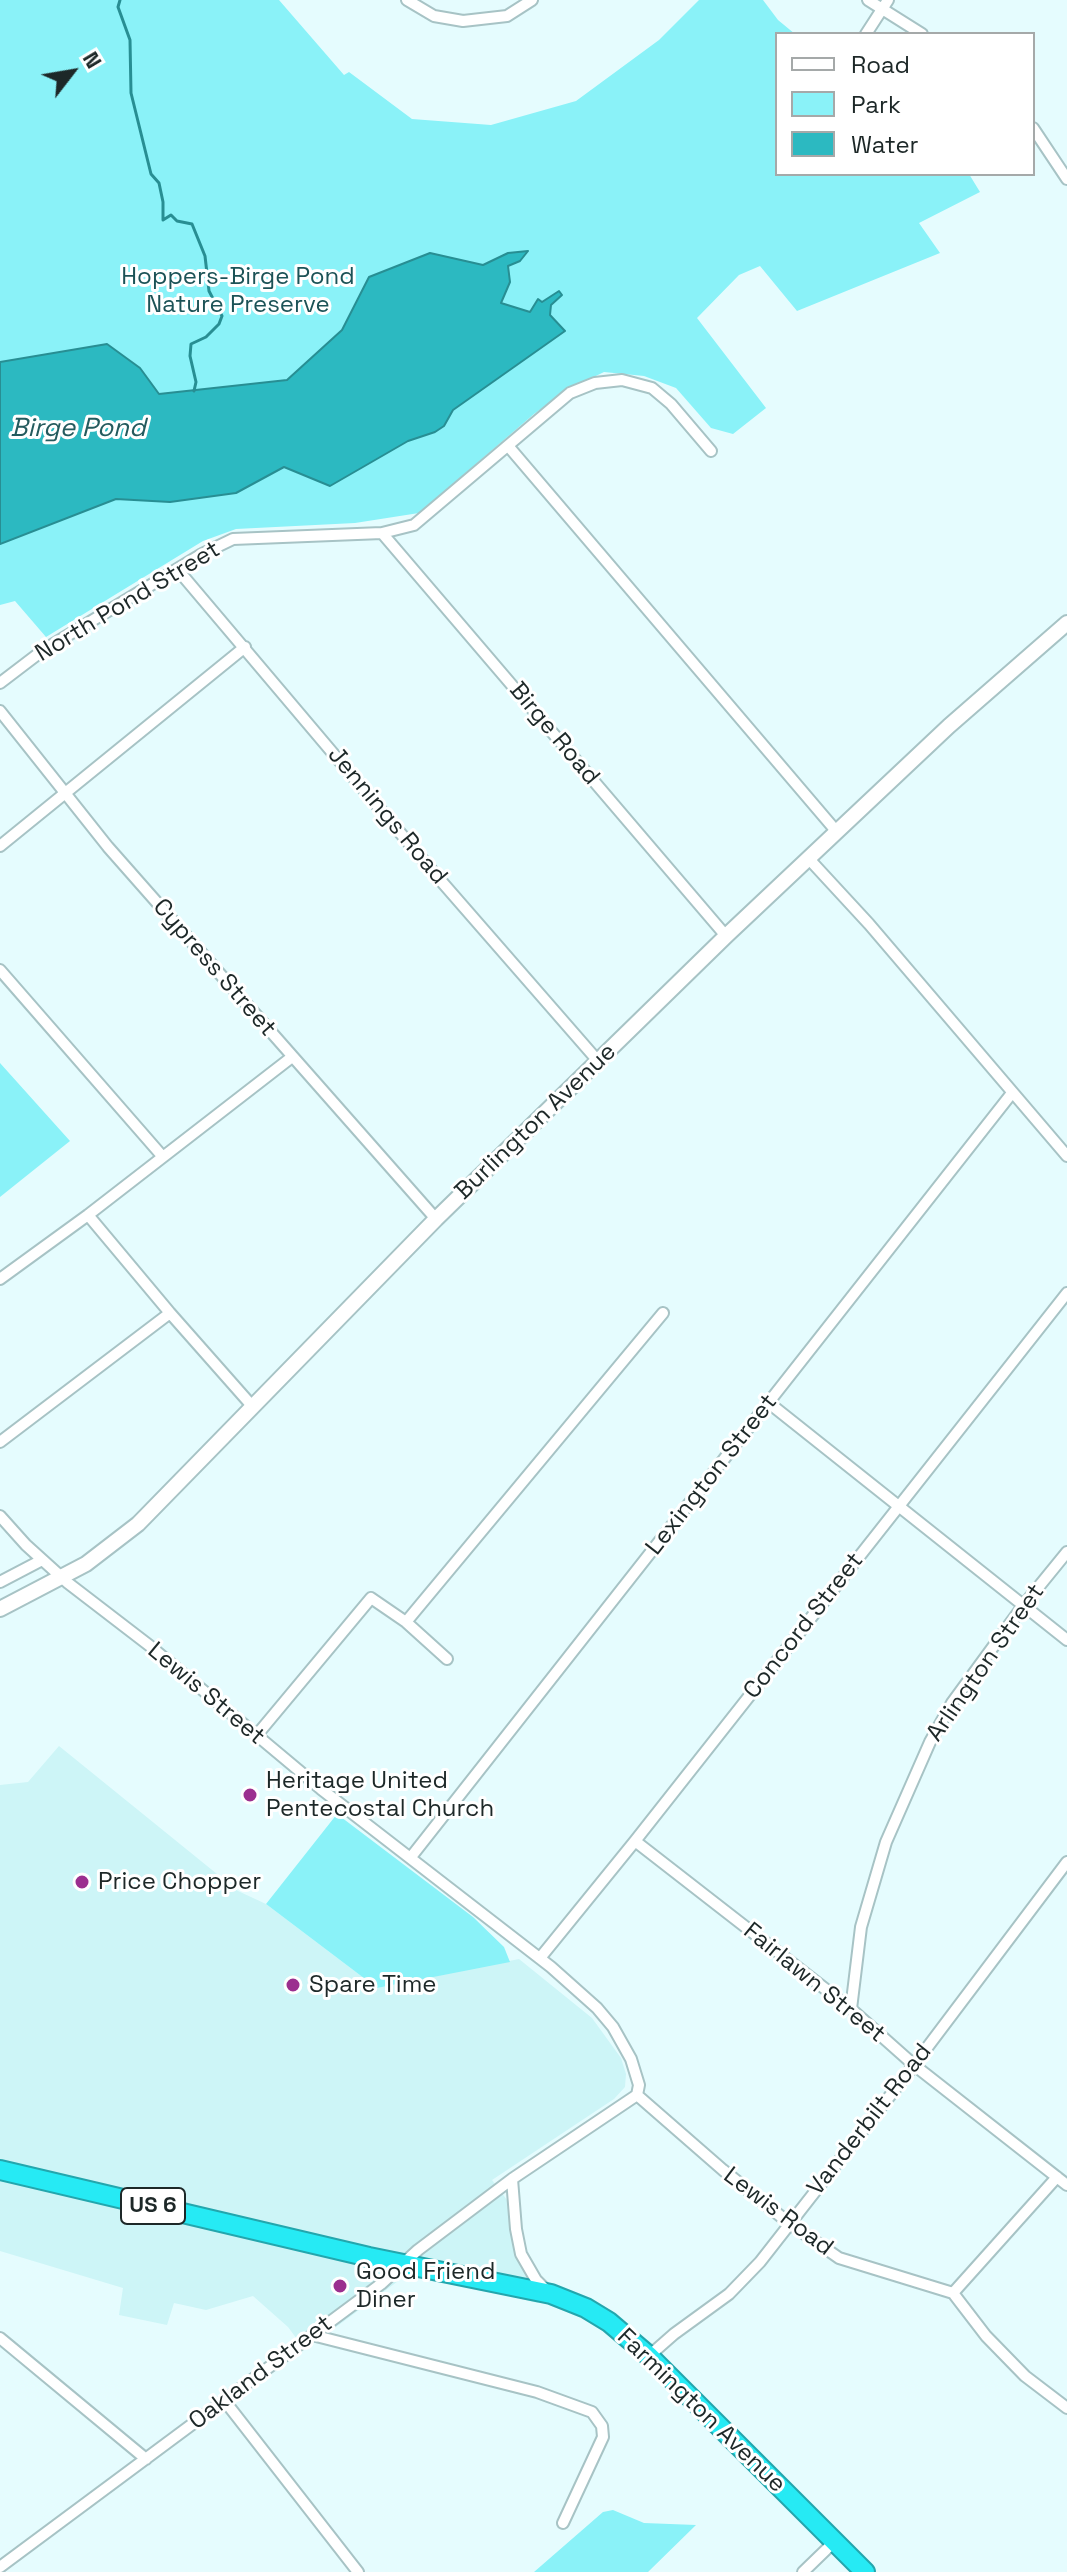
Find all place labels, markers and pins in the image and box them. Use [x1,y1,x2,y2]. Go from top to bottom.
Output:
place label: Heritage United Pentecostal Church [266,1767,494,1823]
marker: Heritage United Pentecostal Church [241,1786,259,1804]
place label: Price Chopper [98,1868,261,1896]
marker: Price Chopper [73,1873,91,1891]
place label: Spare Time [309,1971,437,1999]
marker: Spare Time [284,1976,302,1994]
place label: Good Friend Diner [356,2258,495,2314]
marker: Good Friend Diner [331,2277,349,2295]

